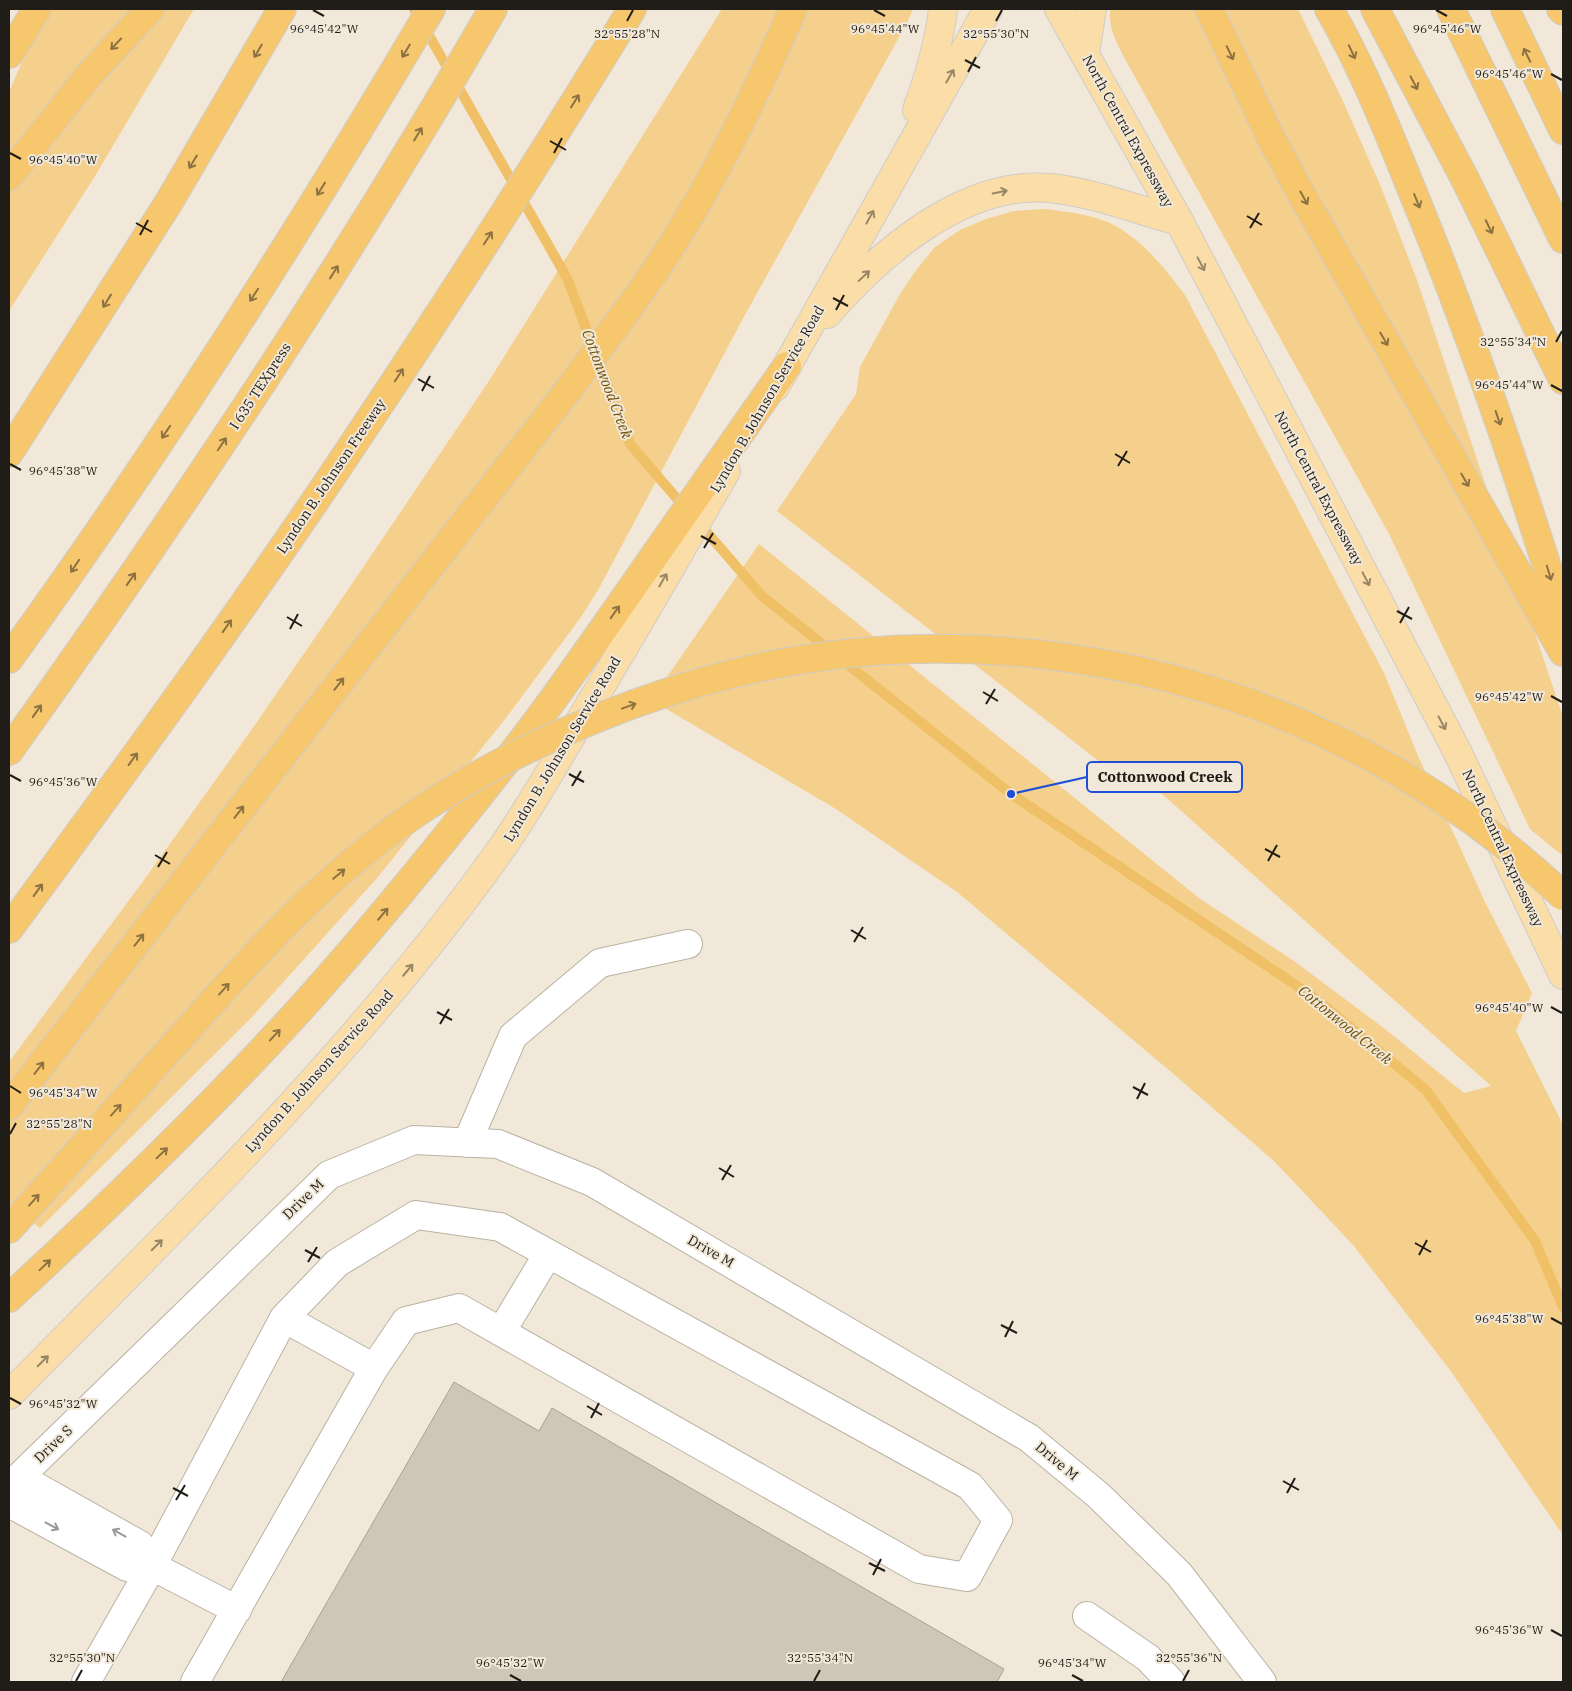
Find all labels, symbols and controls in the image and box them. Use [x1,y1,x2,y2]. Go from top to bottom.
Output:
text: 96°45'42"W [290,21,359,36]
text: 96°45'44"W [851,21,920,36]
text: 96°45'46"W [1413,21,1482,36]
text: 32°55'28"N [594,26,660,41]
text: 32°55'30"N [963,26,1029,41]
one-way arrow [110,38,122,51]
one-way arrow [253,43,262,58]
one-way arrow [401,43,411,57]
one-way arrow [1347,44,1357,59]
one-way arrow [1226,45,1235,60]
one-way arrow [1522,47,1532,62]
street label: North Central Expressway [1078,51,1178,211]
text: 96°45'46"W [1475,66,1544,81]
one-way arrow [945,69,955,83]
one-way arrow [1409,75,1419,90]
one-way arrow [571,95,581,109]
one-way arrow [414,127,424,141]
text: 96°45'40"W [29,152,98,167]
one-way arrow [187,155,197,169]
one-way arrow [316,182,326,196]
one-way arrow [992,187,1008,196]
one-way arrow [1299,190,1309,204]
one-way arrow [1412,193,1422,208]
one-way arrow [865,209,875,224]
one-way arrow [1485,219,1494,234]
one-way arrow [483,232,493,246]
one-way arrow [1196,257,1206,272]
one-way arrow [329,266,339,280]
one-way arrow [857,270,870,282]
one-way arrow [249,288,259,302]
one-way arrow [102,293,112,307]
street label: Lyndon B. Johnson Service Road [706,302,828,496]
water label: Cottonwood Creek [578,327,637,441]
one-way arrow [1379,331,1389,346]
text: 32°55'34"N [1480,334,1546,349]
street label: I 635 TEXpress [225,339,295,433]
one-way arrow [395,368,405,382]
text: 96°45'44"W [1475,377,1544,392]
street label: Lyndon B. Johnson Freeway [272,395,390,557]
street label: North Central Expressway [1271,408,1368,569]
one-way arrow [1494,410,1503,426]
one-way arrow [161,424,171,438]
one-way arrow [217,437,227,451]
text: 96°45'38"W [29,463,98,478]
one-way arrow [1460,472,1470,486]
one-way arrow [70,559,80,573]
one-way arrow [1545,564,1555,580]
one-way arrow [1361,571,1371,586]
one-way arrow [126,572,136,586]
one-way arrow [658,573,668,588]
one-way arrow [610,605,620,619]
one-way arrow [222,619,232,633]
street label: Lyndon B. Johnson Service Road [499,653,625,845]
one-way arrow [333,677,344,690]
text: 96°45'42"W [1475,689,1544,704]
one-way arrow [621,701,636,710]
one-way arrow [32,705,42,719]
one-way arrow [1437,715,1447,730]
one-way arrow [128,752,138,766]
callout: Cottonwood Creek [1087,762,1242,792]
street label: North Central Expressway [1458,766,1548,930]
text: Cottonwood Creek [1097,767,1233,786]
text: 96°45'36"W [29,774,98,789]
one-way arrow [233,806,244,819]
one-way arrow [332,869,345,880]
one-way arrow [32,884,43,897]
one-way arrow [377,908,388,921]
one-way arrow [133,934,144,947]
one-way arrow [402,963,413,976]
water label: Cottonwood Creek [1294,981,1396,1068]
one-way arrow [218,982,230,995]
street label: Lyndon B. Johnson Service Road [241,985,397,1156]
text: 96°45'40"W [1475,1000,1544,1015]
one-way arrow [269,1029,281,1042]
one-way arrow [33,1062,44,1075]
text: 96°45'34"W [29,1085,98,1100]
one-way arrow [110,1103,121,1116]
text: 32°55'28"N [26,1116,92,1131]
one-way arrow [156,1147,168,1159]
street label: Drive M [278,1175,328,1223]
one-way arrow [28,1194,40,1207]
street label: Drive M [685,1231,737,1271]
one-way arrow [151,1240,163,1252]
one-way arrow [38,1259,51,1271]
text: 96°45'38"W [1475,1311,1544,1326]
one-way arrow [37,1355,49,1367]
text: 96°45'32"W [29,1396,98,1411]
street label: Drive S [30,1421,76,1467]
street label: Drive M [1032,1438,1082,1484]
one-way arrow [44,1521,59,1531]
one-way arrow [112,1528,127,1537]
text: 96°45'36"W [1475,1622,1544,1637]
text: 32°55'30"N [49,1650,115,1665]
text: 32°55'34"N [787,1650,853,1665]
text: 32°55'36"N [1156,1650,1222,1665]
text: 96°45'32"W [476,1655,545,1670]
text: 96°45'34"W [1038,1655,1107,1670]

